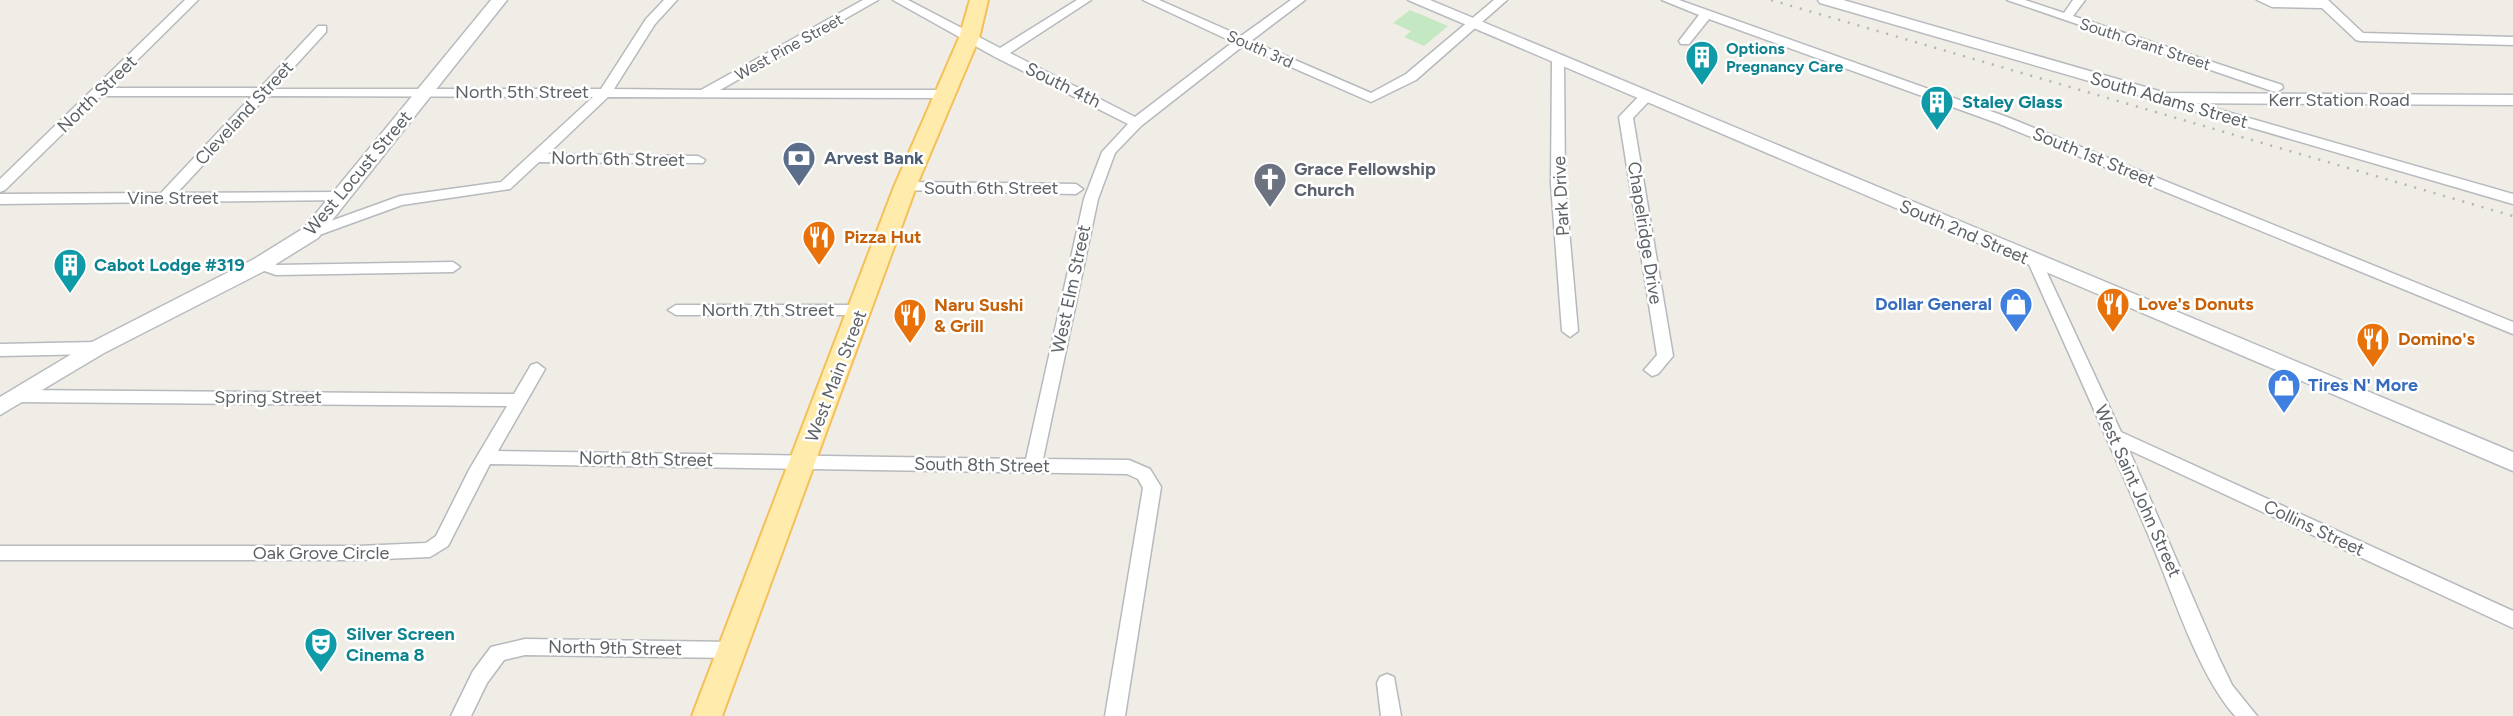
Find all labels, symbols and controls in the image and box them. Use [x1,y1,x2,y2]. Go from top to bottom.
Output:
street label: West Pine Street [732,10,846,84]
street label: South Grant Street [2077,14,2213,74]
street label: South 3rd [1224,26,1296,72]
building icon: Options Pregnancy Care [1683,38,1721,87]
place label: Options Pregnancy Care [1726,39,1843,76]
street label: North Street [53,50,142,137]
street label: Cleveland Street [190,56,298,170]
street label: South 4th [1022,57,1104,113]
street label: South Adams Street [2088,67,2251,133]
street label: North 5th Street [455,81,589,103]
building icon: Staley Glass [1918,83,1956,132]
street label: Kerr Station Road [2268,89,2410,111]
place label: Staley Glass [1962,91,2063,113]
street label: West Locust Street [300,106,417,240]
street label: South 1st Street [2029,122,2159,192]
bank icon: Arvest Bank [780,139,818,188]
street label: North 6th Street [551,147,685,171]
place label: Arvest Bank [824,147,924,169]
street label: Park Drive [1548,155,1574,237]
place label: Grace Fellowship Church [1294,158,1436,201]
church icon: Grace Fellowship Church [1251,160,1289,209]
street label: Chapelridge Drive [1623,160,1667,306]
street label: South 6th Street [924,177,1059,199]
street label: Vine Street [127,187,219,209]
street label: South 2nd Street [1896,195,2032,269]
restaurant icon: Pizza Hut [800,218,838,267]
street label: West Elm Street [1047,223,1095,355]
place label: Pizza Hut [844,226,922,248]
building icon: Cabot Lodge #319 [51,246,89,295]
place label: Cabot Lodge #319 [94,254,245,276]
shop icon: Dollar General [1997,285,2035,334]
restaurant icon: Love's Donuts [2094,285,2132,334]
place label: Dollar General [1875,293,1992,315]
place label: Love's Donuts [2138,293,2254,315]
place label: Naru Sushi & Grill [934,294,1023,337]
restaurant icon: Naru Sushi & Grill [891,296,929,345]
street label: North 7th Street [701,299,835,321]
street label: West Main Street [801,307,871,445]
restaurant icon: Domino's [2354,320,2392,369]
place label: Domino's [2398,328,2476,350]
shop icon: Tires N' More [2265,366,2303,415]
place label: Tires N' More [2308,374,2418,396]
street label: Spring Street [214,386,322,408]
street label: West Saint John Street [2090,401,2186,581]
street label: North 8th Street [579,447,714,471]
street label: South 8th Street [914,453,1050,477]
street label: Collins Street [2260,495,2368,561]
street label: Oak Grove Circle [253,542,389,564]
place label: Silver Screen Cinema 8 [346,623,455,666]
theatre icon: Silver Screen Cinema 8 [302,625,340,674]
street label: North 9th Street [548,636,682,660]

